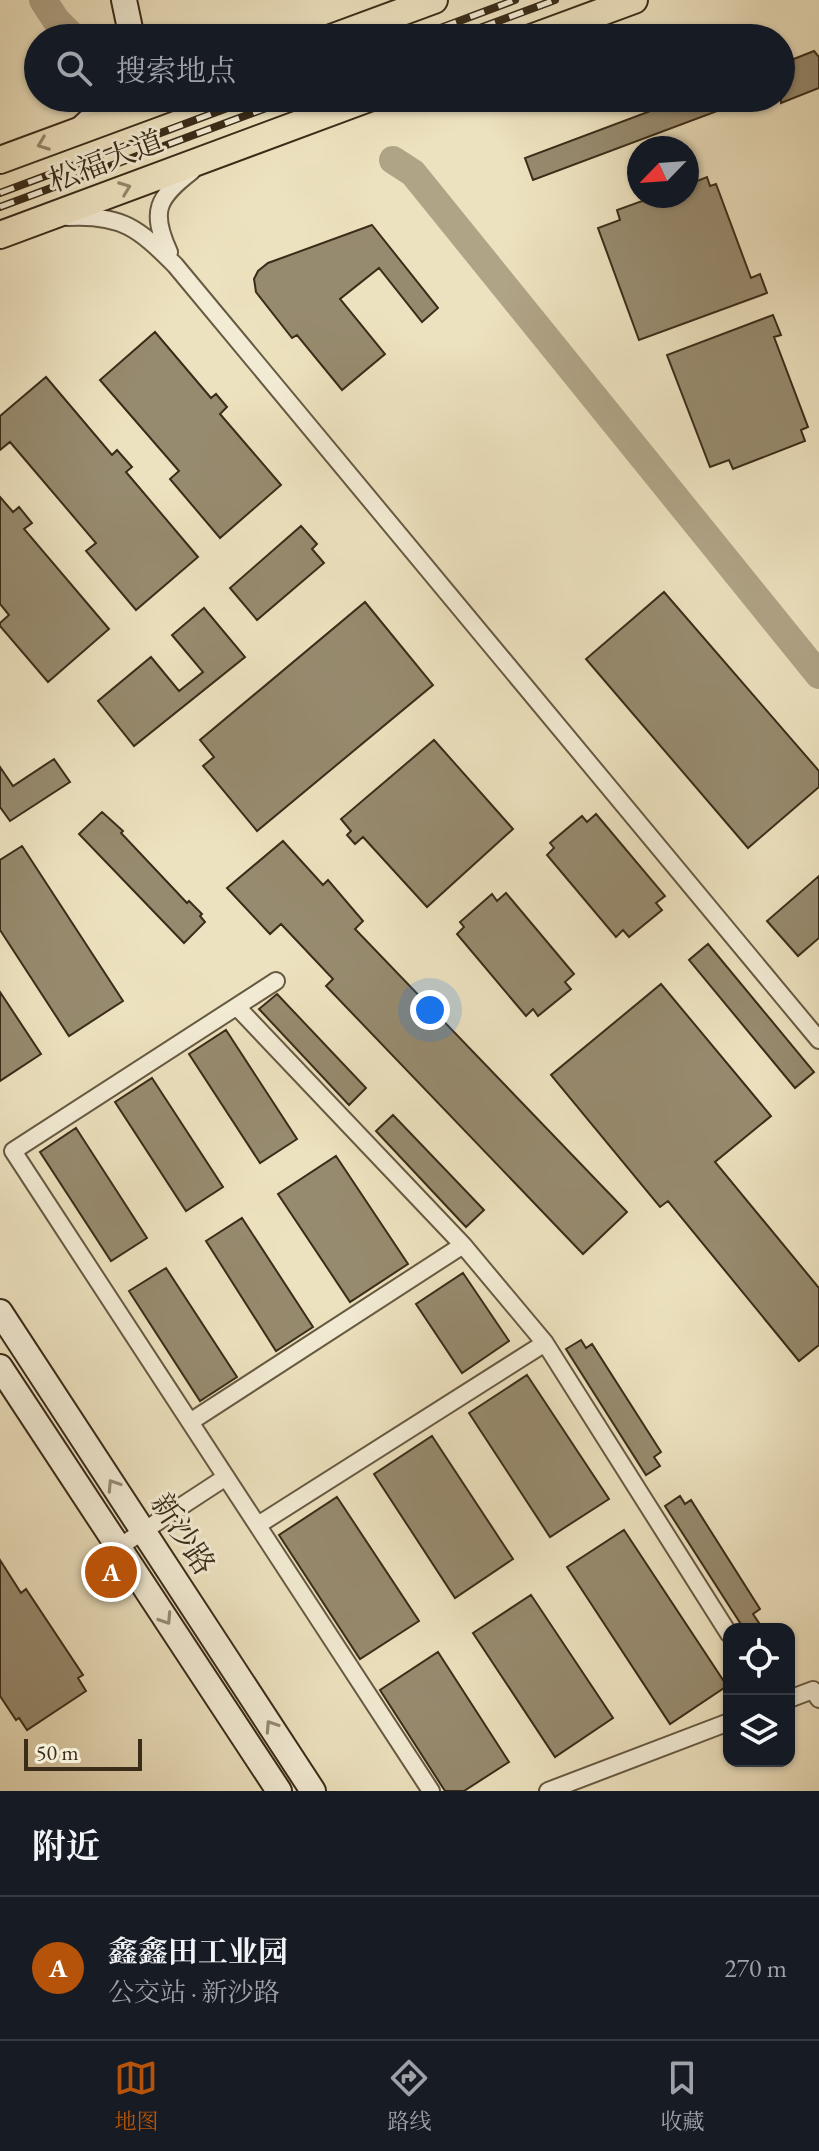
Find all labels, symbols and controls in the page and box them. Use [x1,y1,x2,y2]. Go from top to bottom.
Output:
search box [24,24,795,112]
icon: search [52,46,96,90]
text: 搜索地点 [116,51,236,90]
street label: 松福大道 [43,121,169,200]
one-way arrow [36,134,50,151]
north arrow [627,136,699,208]
one-way arrow [118,181,132,198]
your location [410,990,450,1030]
one-way arrow [108,1479,123,1493]
street label: 新沙路 [143,1485,224,1582]
pin: A [85,1542,137,1602]
one-way arrow [156,1610,171,1625]
map controls [723,1623,795,1767]
button: locate [723,1623,795,1695]
button: layers [723,1695,795,1767]
one-way arrow [265,1720,280,1734]
scale bar [24,1735,142,1771]
text: 50 m [36,1738,79,1767]
text: 附近 [32,1824,100,1868]
text: 鑫鑫田工业园 [108,1932,288,1971]
text: A [49,1951,67,1985]
text: 270 m [724,1951,787,1985]
text: 公交站 · 新沙路 [108,1975,280,2009]
tab: 地图 [114,2056,159,2136]
tab: 路线 [387,2056,432,2136]
tab: 收藏 [660,2056,705,2136]

